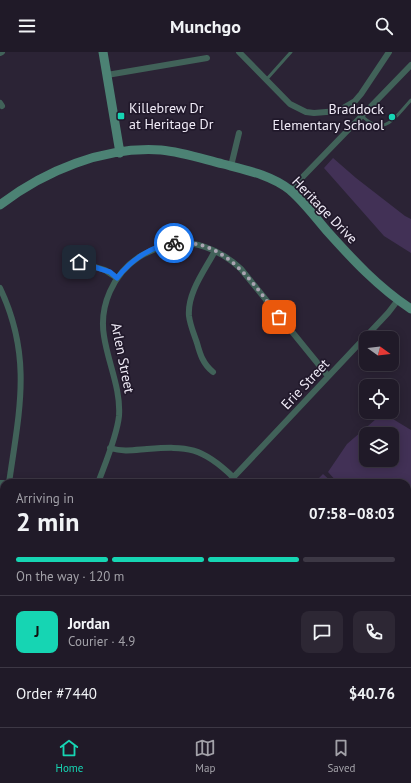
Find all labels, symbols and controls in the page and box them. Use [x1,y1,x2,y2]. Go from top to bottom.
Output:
icon: menu [16,15,38,37]
text: Munchgo [170,15,241,38]
icon: search [373,15,395,37]
place label: Killebrew Dr at Heritage Dr [129,99,214,133]
place label: Braddock Elementary School [272,100,384,134]
marker: Killebrew Dr at Heritage Dr [116,111,126,121]
marker: Braddock Elementary School [387,112,397,122]
street label: Heritage Drive [288,173,362,247]
courier [154,223,194,263]
icon: bike [163,232,185,254]
pin [62,245,96,279]
icon: home [68,251,90,273]
pin [262,300,296,334]
icon: bag [268,306,290,328]
street label: Arlen Street [107,321,139,395]
north arrow [359,331,399,371]
map controls [359,331,399,467]
street label: Erie Street [277,355,333,413]
button: locate [359,379,399,419]
button: layers [359,427,399,467]
text: Arriving in [16,490,74,507]
text: 07:58–08:03 [309,504,395,523]
text: 2 min [16,505,79,538]
text: On the way · 120 m [16,568,124,585]
button: chat [301,611,343,653]
button: phone [353,611,395,653]
text: Jordan [68,614,110,633]
text: J [34,622,40,641]
text: Courier · 4.9 [68,633,135,650]
text: Order #7440 [16,684,97,703]
text: $40.76 [349,684,395,703]
tab: Home [56,737,83,775]
tab: Map [194,737,216,775]
tab: Saved [327,737,355,775]

